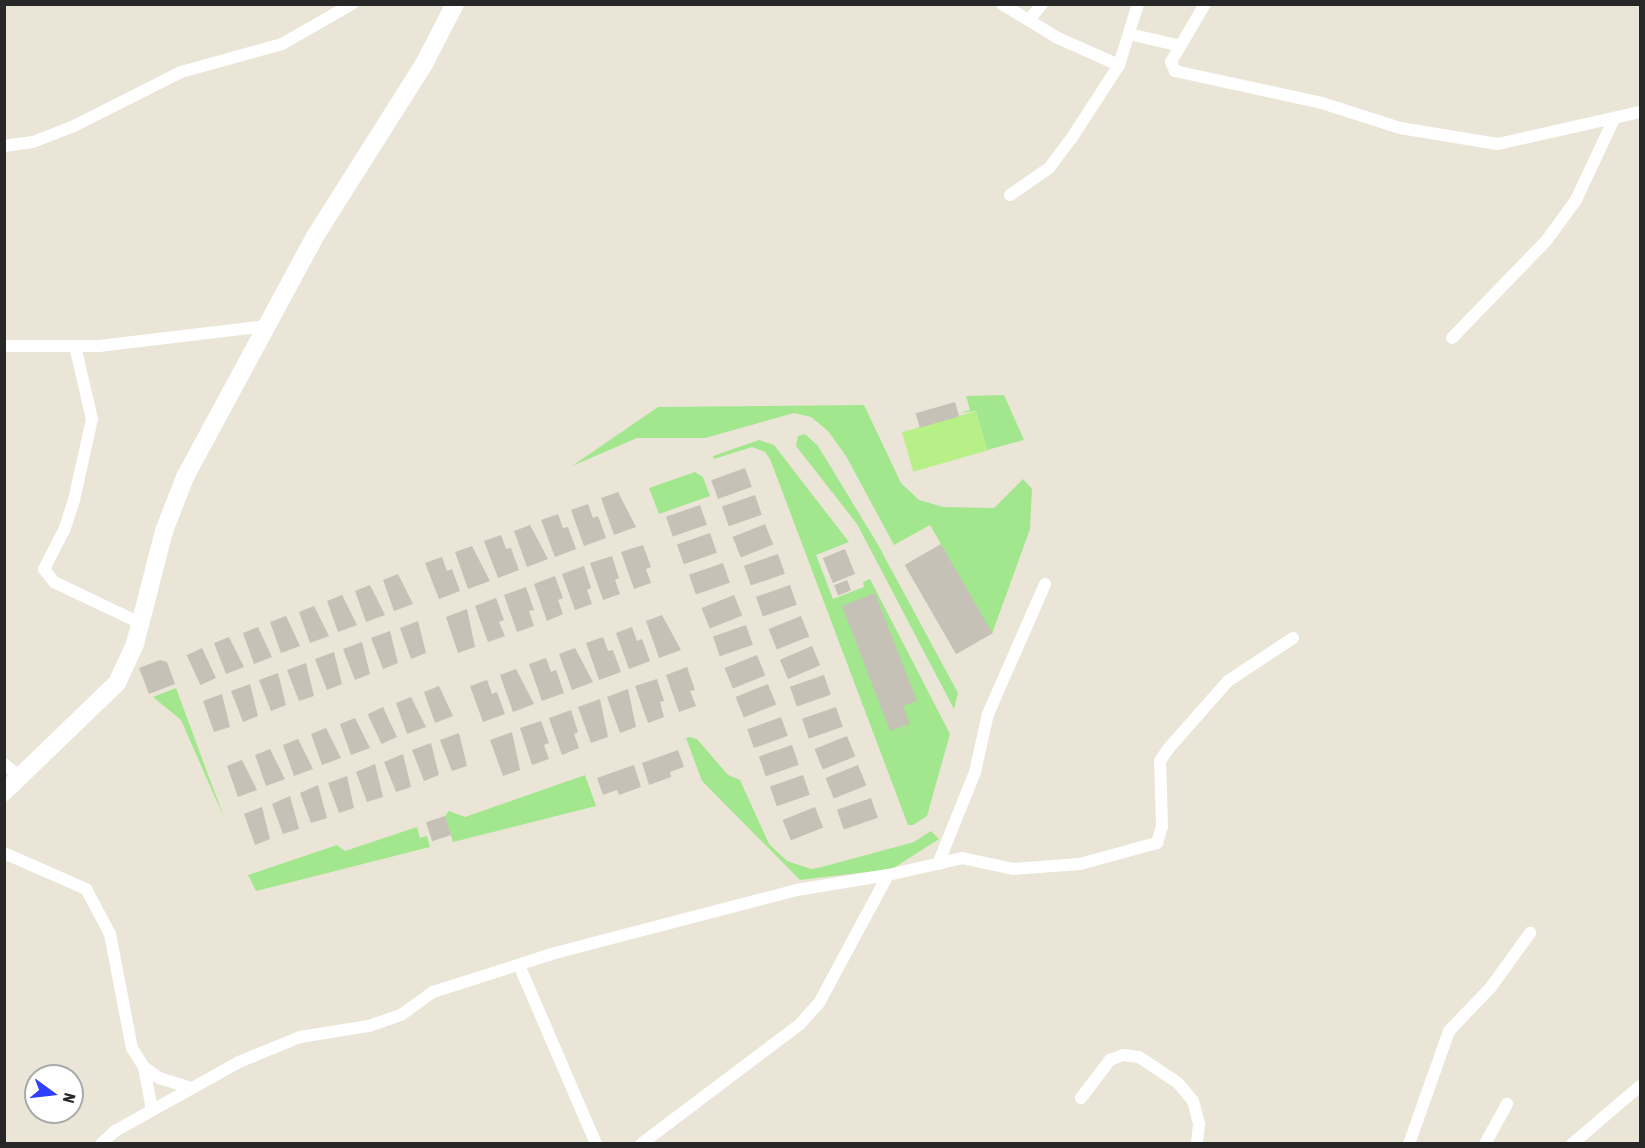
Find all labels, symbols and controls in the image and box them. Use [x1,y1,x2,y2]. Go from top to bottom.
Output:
north arrow [24,1064,84,1124]
text: N [60,1091,79,1105]

